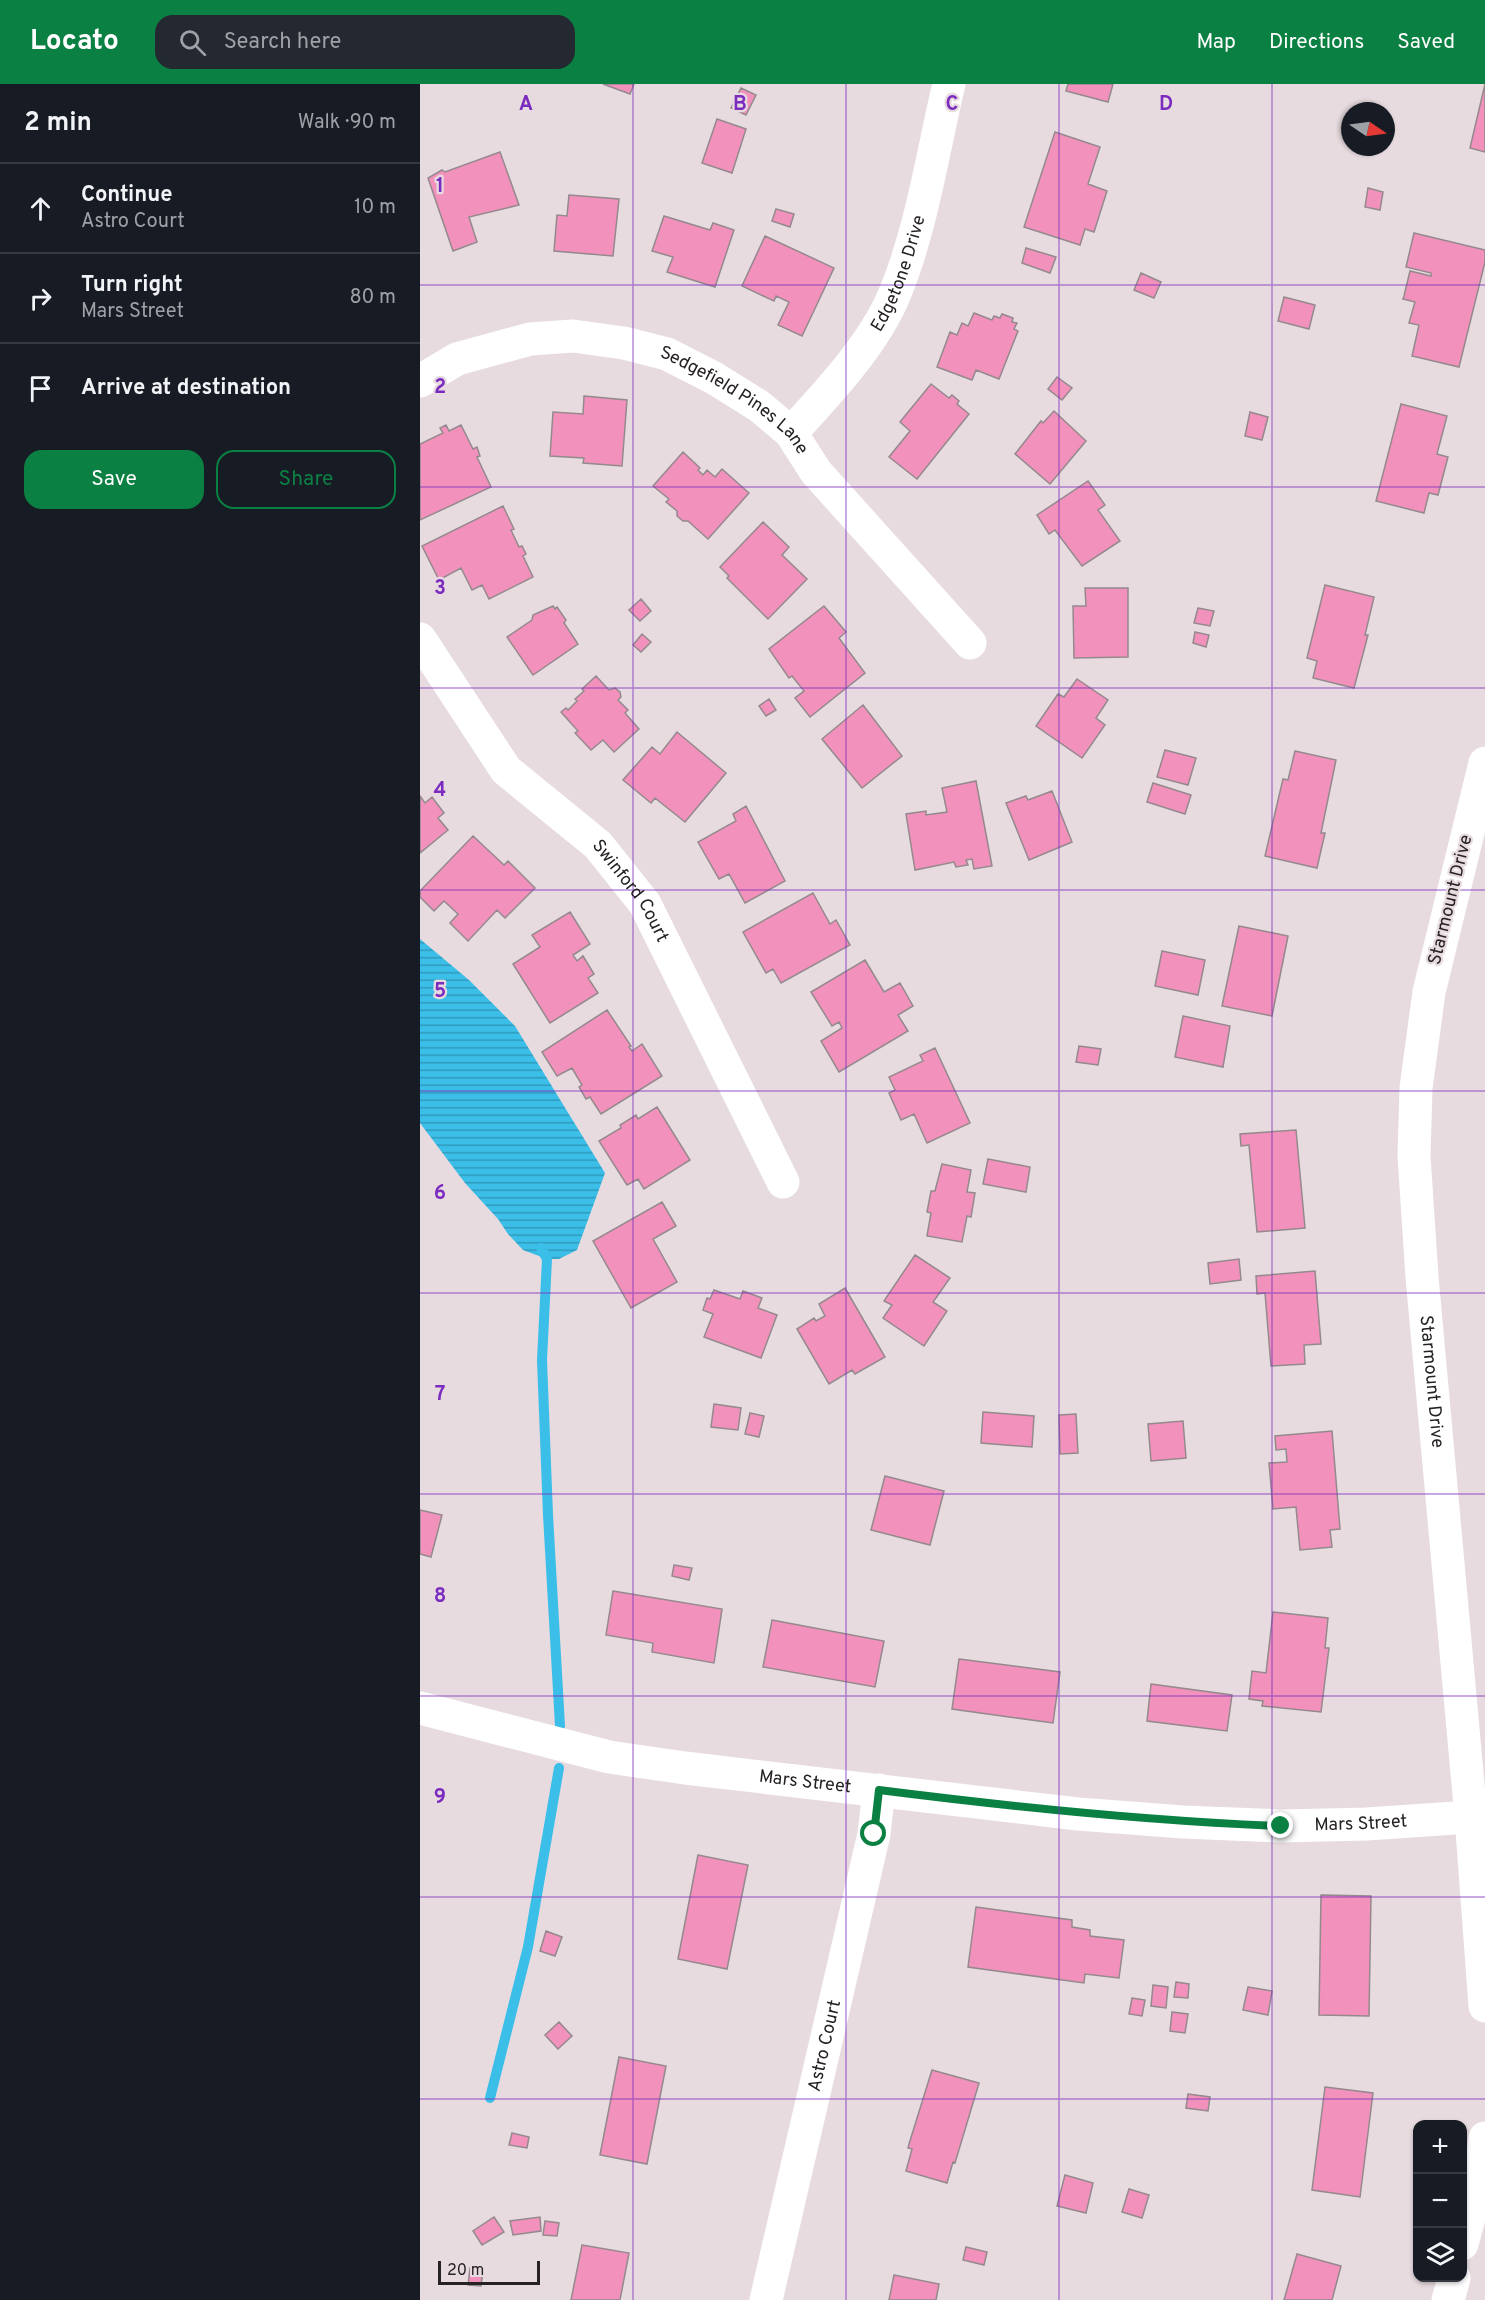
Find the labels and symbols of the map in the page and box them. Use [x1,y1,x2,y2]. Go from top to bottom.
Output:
text: A [519,92,533,118]
text: B [733,92,747,118]
text: C [946,92,958,118]
text: D [1159,92,1173,118]
north arrow [1341,102,1395,156]
text: 1 [436,174,444,200]
street label: Edgetone Drive [866,213,931,336]
street label: Sedgefield Pines Lane [658,341,813,459]
text: 2 [434,375,446,401]
text: 3 [434,576,446,602]
text: 4 [434,778,446,804]
street label: Starmount Drive [1424,833,1478,967]
street label: Swinford Court [587,835,674,946]
text: 5 [434,979,446,1005]
text: 6 [434,1181,446,1207]
street label: Starmount Drive [1414,1314,1449,1449]
text: 7 [435,1382,445,1408]
text: 8 [434,1584,446,1610]
street label: Mars Street [758,1765,853,1799]
text: 9 [434,1785,446,1811]
street label: Mars Street [1314,1810,1408,1837]
route end [1267,1812,1293,1838]
route start [860,1820,886,1846]
street label: Astro Court [803,1998,847,2094]
scale bar [438,2258,540,2286]

